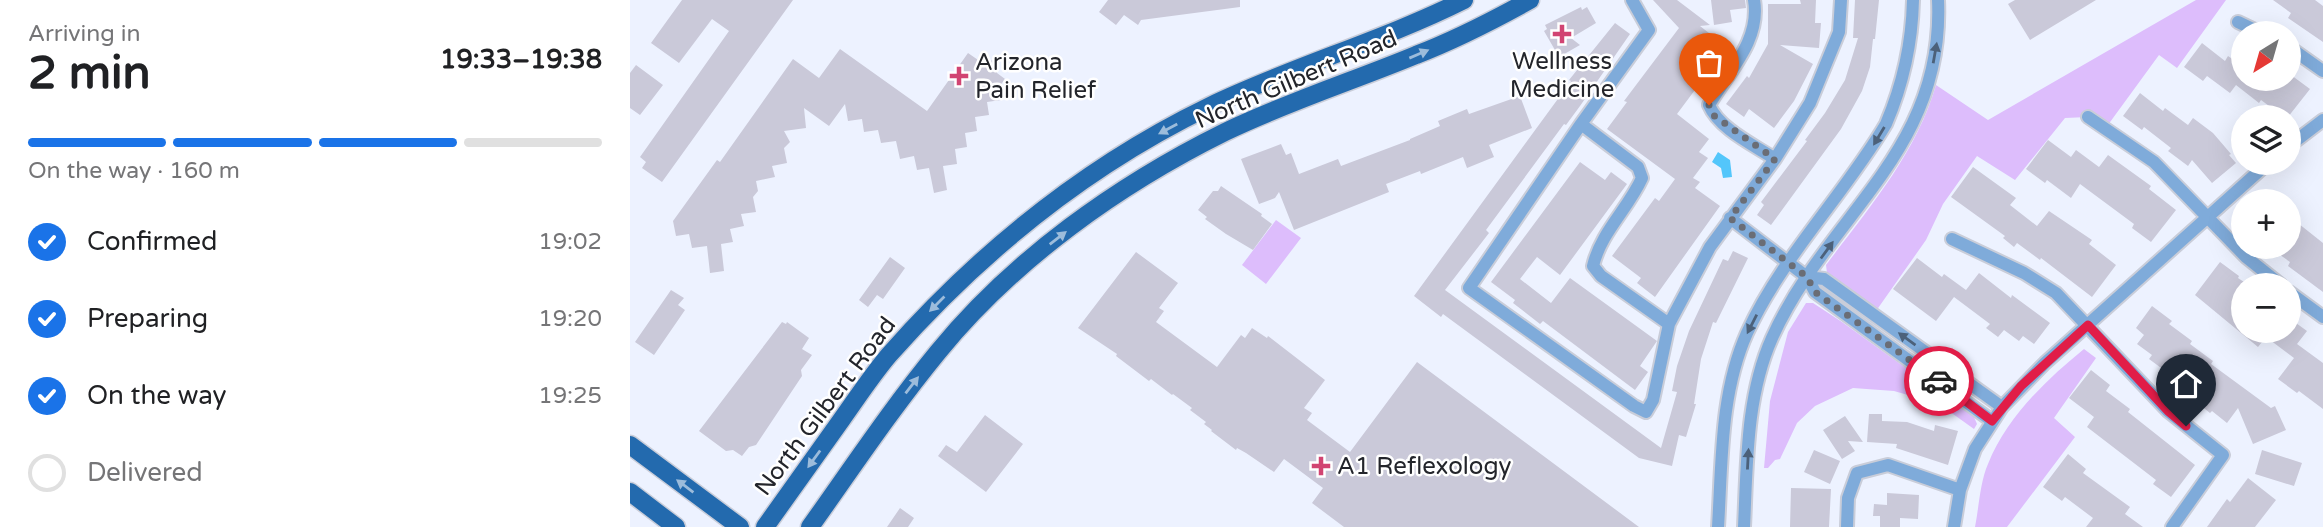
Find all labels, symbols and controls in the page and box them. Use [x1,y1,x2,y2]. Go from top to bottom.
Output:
text: Arriving in [28,20,141,48]
north arrow [2231,21,2301,91]
map controls [2231,21,2301,343]
street label: North Gilbert Road [1191,24,1402,135]
marker: Wellness Medicine [1552,24,1572,44]
pin [1679,33,1739,105]
one-way arrow [1930,42,1941,64]
text: 19:33–19:38 [440,44,602,75]
icon: bag [1690,44,1728,82]
text: 2 min [28,46,151,101]
place label: Wellness Medicine [1510,47,1614,104]
place label: Arizona Pain Relief [975,48,1097,105]
one-way arrow [1408,48,1429,59]
marker: Arizona Pain Relief [949,66,969,86]
button: layers [2231,105,2301,175]
one-way arrow [1158,123,1178,134]
one-way arrow [1873,126,1885,145]
text: On the way · 160 m [28,157,240,185]
button: + [2231,189,2301,259]
icon: check [28,223,66,261]
text: Confirmed [87,226,217,257]
text: 19:02 [538,228,602,256]
one-way arrow [1048,231,1066,246]
one-way arrow [1820,241,1834,260]
button: − [2231,273,2301,343]
one-way arrow [929,296,946,313]
icon: check [28,300,66,338]
text: Preparing [87,303,208,334]
text: 19:20 [538,305,602,333]
street label: North Gilbert Road [749,311,902,501]
one-way arrow [1746,314,1758,334]
one-way arrow [1898,332,1916,346]
courier [1904,346,1974,416]
pin [2156,354,2216,426]
icon: car [1920,362,1958,400]
icon: home [2167,365,2205,403]
one-way arrow [905,376,919,394]
icon: check [28,377,66,415]
text: On the way [87,380,227,411]
text: 19:25 [538,382,602,410]
one-way arrow [1742,448,1753,470]
one-way arrow [807,450,821,468]
place label: A1 Reflexology [1337,452,1512,481]
marker: A1 Reflexology [1311,456,1331,476]
text: Delivered [87,457,203,488]
one-way arrow [676,480,694,494]

